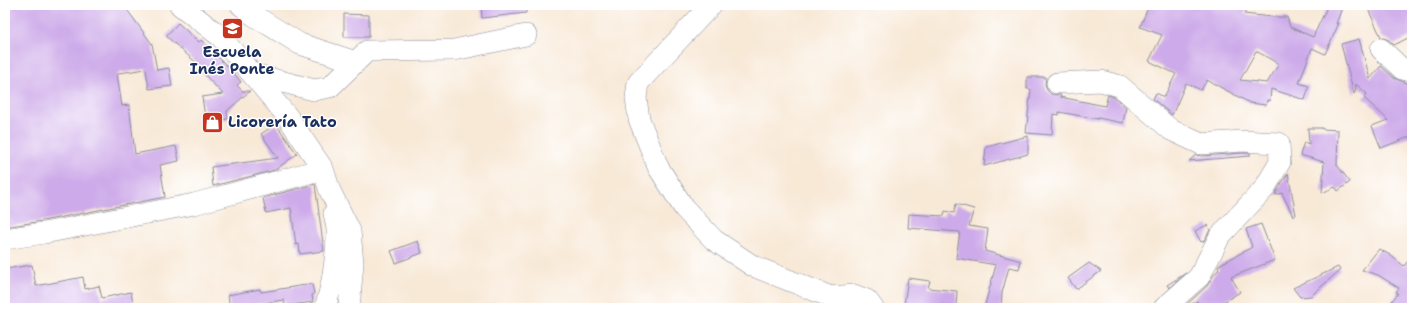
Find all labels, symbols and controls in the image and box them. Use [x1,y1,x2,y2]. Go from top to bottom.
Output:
school or university icon: Escuela Inés Ponte [219,16,245,42]
place label: Escuela Inés Ponte [190,42,274,79]
shop icon: Licorería Tato [199,109,225,135]
place label: Licorería Tato [228,112,337,132]

